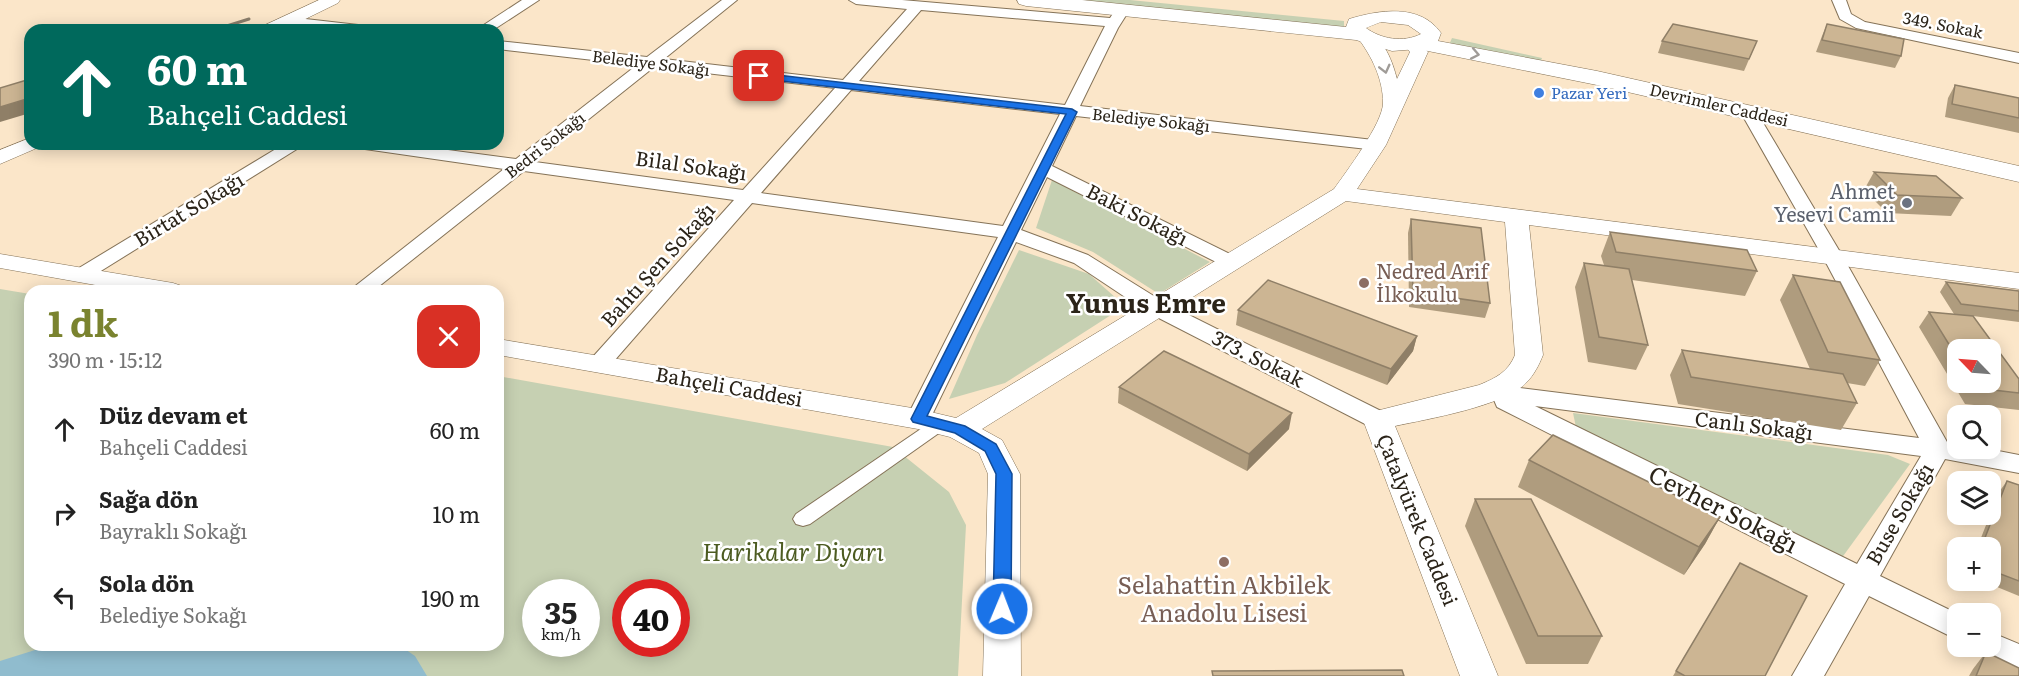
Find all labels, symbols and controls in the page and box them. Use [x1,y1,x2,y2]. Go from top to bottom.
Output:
street label: 349. Sokak [1901,4,1986,44]
text: 60 m [147,36,248,98]
street label: Belediye Sokağı [591,43,711,81]
one-way arrow [1470,47,1480,60]
icon: ahead [48,48,126,126]
pin [733,50,784,101]
icon: arrive [742,59,775,92]
one-way arrow [1377,64,1390,74]
street label: Devrimler Caddesi [1647,76,1791,132]
place label: Pazar Yeri [1551,80,1627,104]
marker: Pazar Yeri [1532,86,1546,100]
text: Bahçeli Caddesi [147,93,348,133]
street label: Belediye Sokağı [1091,101,1211,137]
street label: Bedri Sokağı [499,105,590,183]
street label: Bilal Sokağı [634,141,749,187]
street label: Birtat Sokağı [127,163,249,253]
street label: Baki Sokağı [1082,175,1194,252]
place label: Ahmet Yesevi Camii [1774,175,1895,228]
street label: Bahtı Şen Sokağı [592,194,721,333]
marker: Ahmet Yesevi Camii [1900,196,1914,210]
place label: Nedred Arif İlkokulu [1376,255,1491,308]
marker: Nedred Arif İlkokulu [1357,276,1371,290]
district label: Yunus Emre [1066,282,1226,321]
text: 1 dk [48,295,118,348]
button: close [417,305,480,368]
street label: 373. Sokak [1207,321,1311,394]
north arrow [1947,339,2001,393]
map controls [1947,339,2001,657]
text: 390 m · 15:12 [48,344,162,374]
street label: Bahçeli Caddesi [654,357,806,413]
text: Düz devam et [99,398,248,431]
street label: Canlı Sokağı [1693,402,1815,446]
button: search [1947,405,2001,459]
icon: ahead [48,413,81,446]
text: 60 m [430,413,480,446]
street label: Çatalyürek Caddesi [1371,429,1467,610]
text: Bahçeli Caddesi [99,431,248,461]
street label: Cevher Sokağı [1643,455,1805,560]
street label: Buse Sokağı [1857,456,1940,570]
button: layers [1947,471,2001,525]
text: Sağa dön [99,482,199,515]
icon: right [48,497,81,530]
text: 10 m [433,497,480,530]
text: Bayraklı Sokağı [99,515,247,545]
park label: Harikalar Diyarı [702,533,884,568]
button: + [1947,537,2001,591]
marker: Selahattin Akbilek Anadolu Lisesi [1217,555,1231,569]
text: Sola dön [99,566,194,599]
place label: Selahattin Akbilek Anadolu Lisesi [1118,566,1331,629]
position arrow [970,577,1034,641]
speed limit sign: 40 [612,579,690,657]
icon: left [48,581,81,614]
text: 190 m [421,581,480,614]
text: 35 [545,589,577,633]
text: Belediye Sokağı [99,599,247,629]
button: − [1947,603,2001,657]
text: km/h [541,622,581,645]

